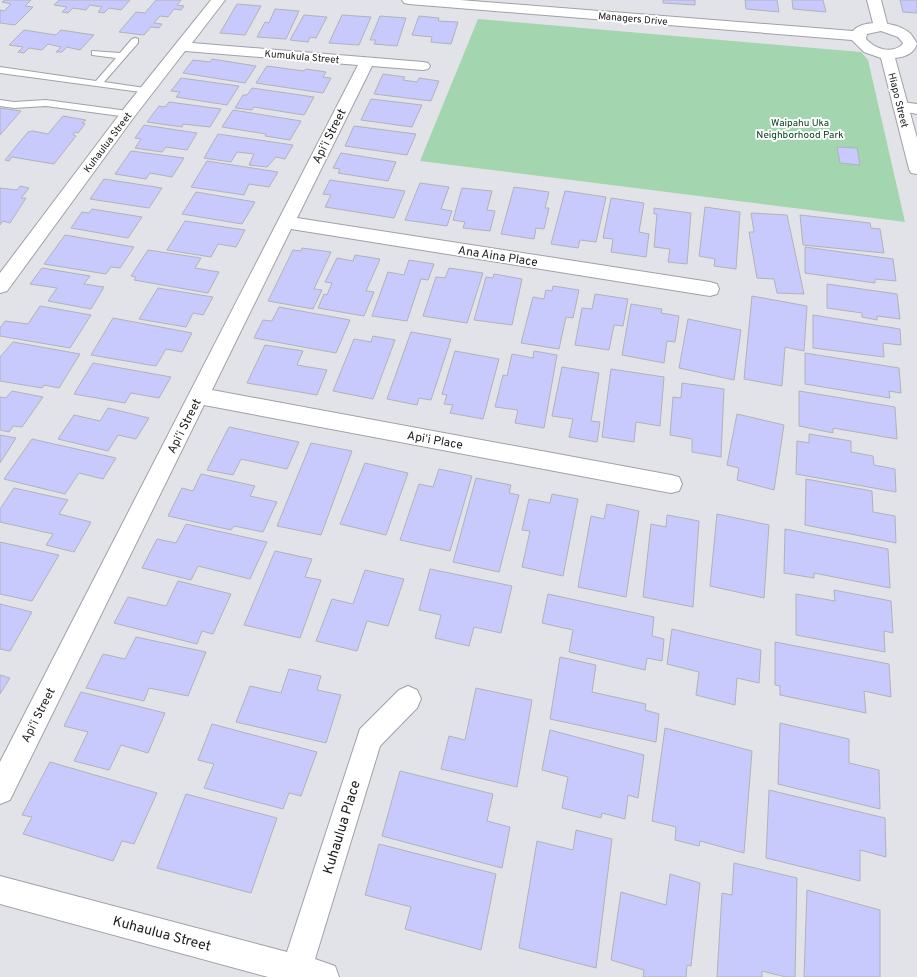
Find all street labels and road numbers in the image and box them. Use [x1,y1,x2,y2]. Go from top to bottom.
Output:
street label: Managers Drive [598,10,668,29]
street label: Kumukula Street [264,48,340,67]
street label: Hiapo Street [884,72,911,129]
street label: Apiʻi Street [309,106,351,167]
street label: Kuhaulua Street [81,110,135,176]
street label: Ana Aina Place [457,243,539,271]
street label: Apiʻi Street [164,396,206,457]
street label: Apiʻi Place [406,428,464,454]
street label: Apiʻi Street [18,685,60,746]
street label: Kuhaulua Place [320,778,365,876]
street label: Kuhaulua Street [111,913,213,956]

